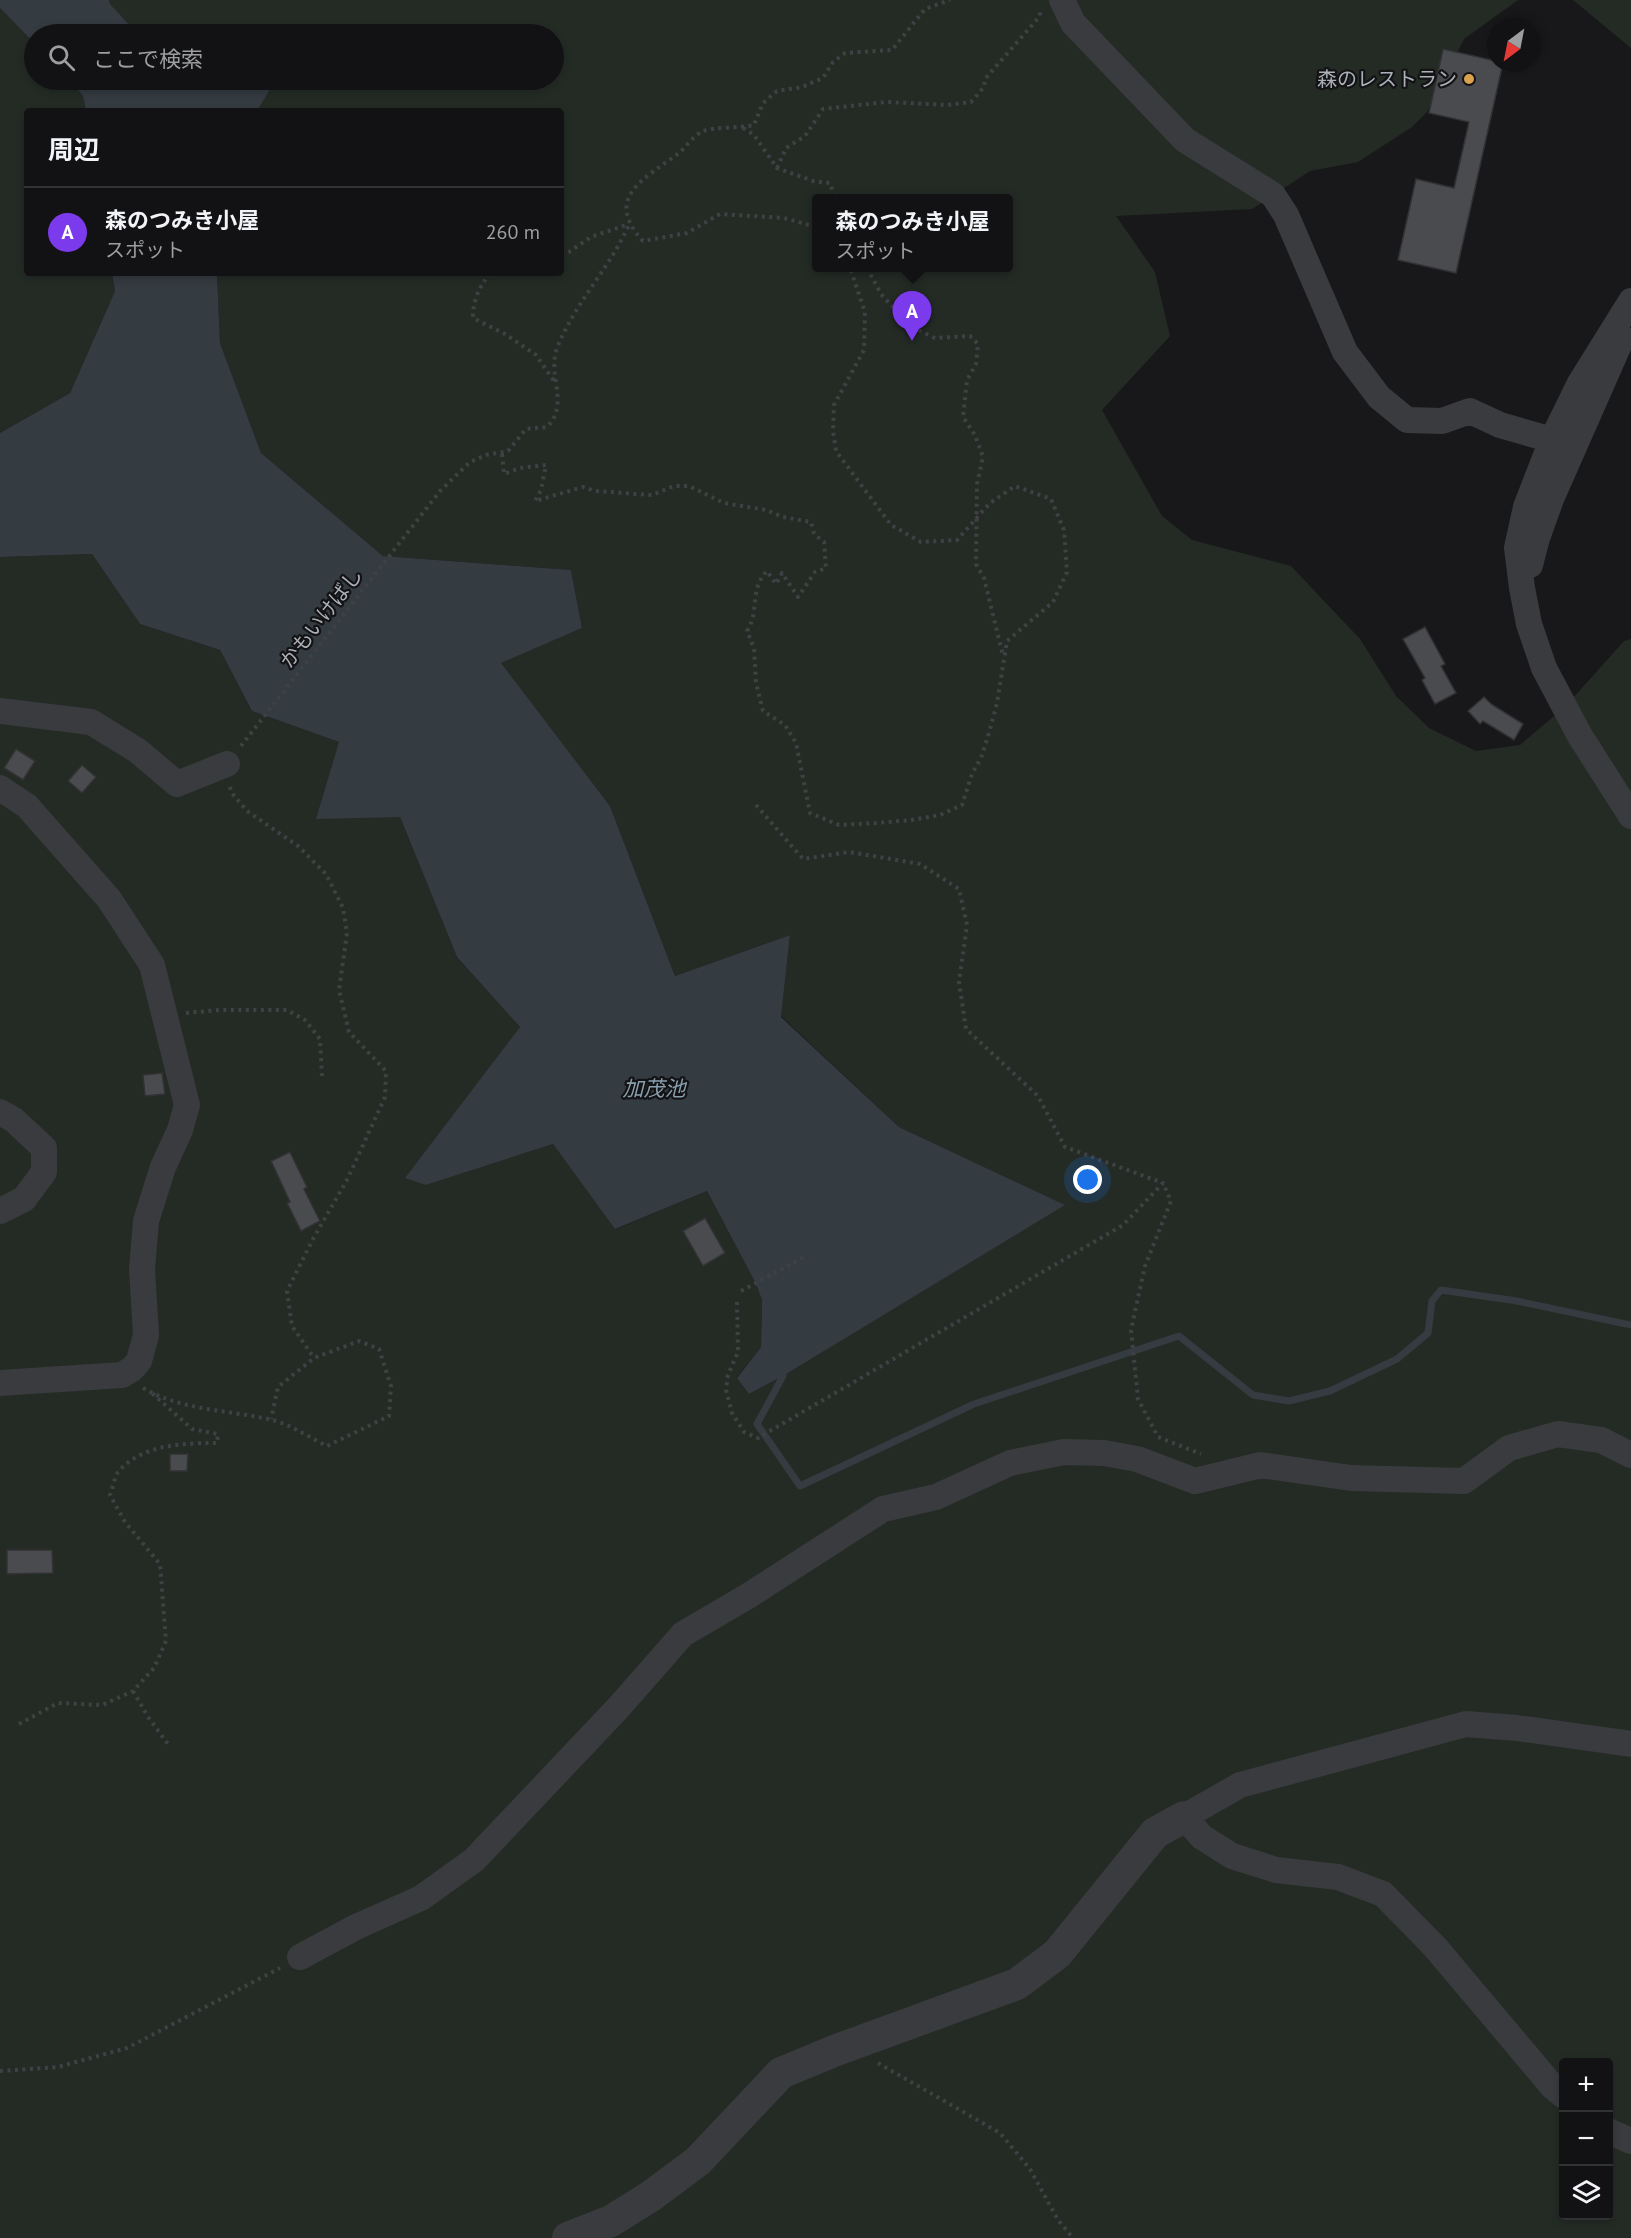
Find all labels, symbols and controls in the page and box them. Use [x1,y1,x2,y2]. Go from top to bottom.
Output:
north arrow [1487,18,1541,72]
search box [24,24,564,90]
icon: search [45,41,78,74]
text: ここで検索 [93,45,203,73]
place label: 森のレストラン [1317,66,1457,92]
marker: 森のレストラン [1462,72,1476,86]
text: 周辺 [48,133,100,166]
popup [812,194,1013,272]
text: 森のつみき小屋 [105,206,259,234]
text: 森のつみき小屋 [835,207,990,235]
text: A [61,219,74,245]
text: 260 m [486,219,540,245]
text: スポット [105,237,185,263]
text: スポット [835,238,915,264]
pin: A [892,292,932,341]
street label: かもいけばし [274,563,368,673]
water label: 加茂池 [623,1075,687,1102]
your location [1073,1165,1102,1194]
map controls [1559,2058,1613,2220]
button: + [1559,2058,1613,2112]
button: − [1559,2112,1613,2166]
button: layers [1559,2166,1613,2220]

